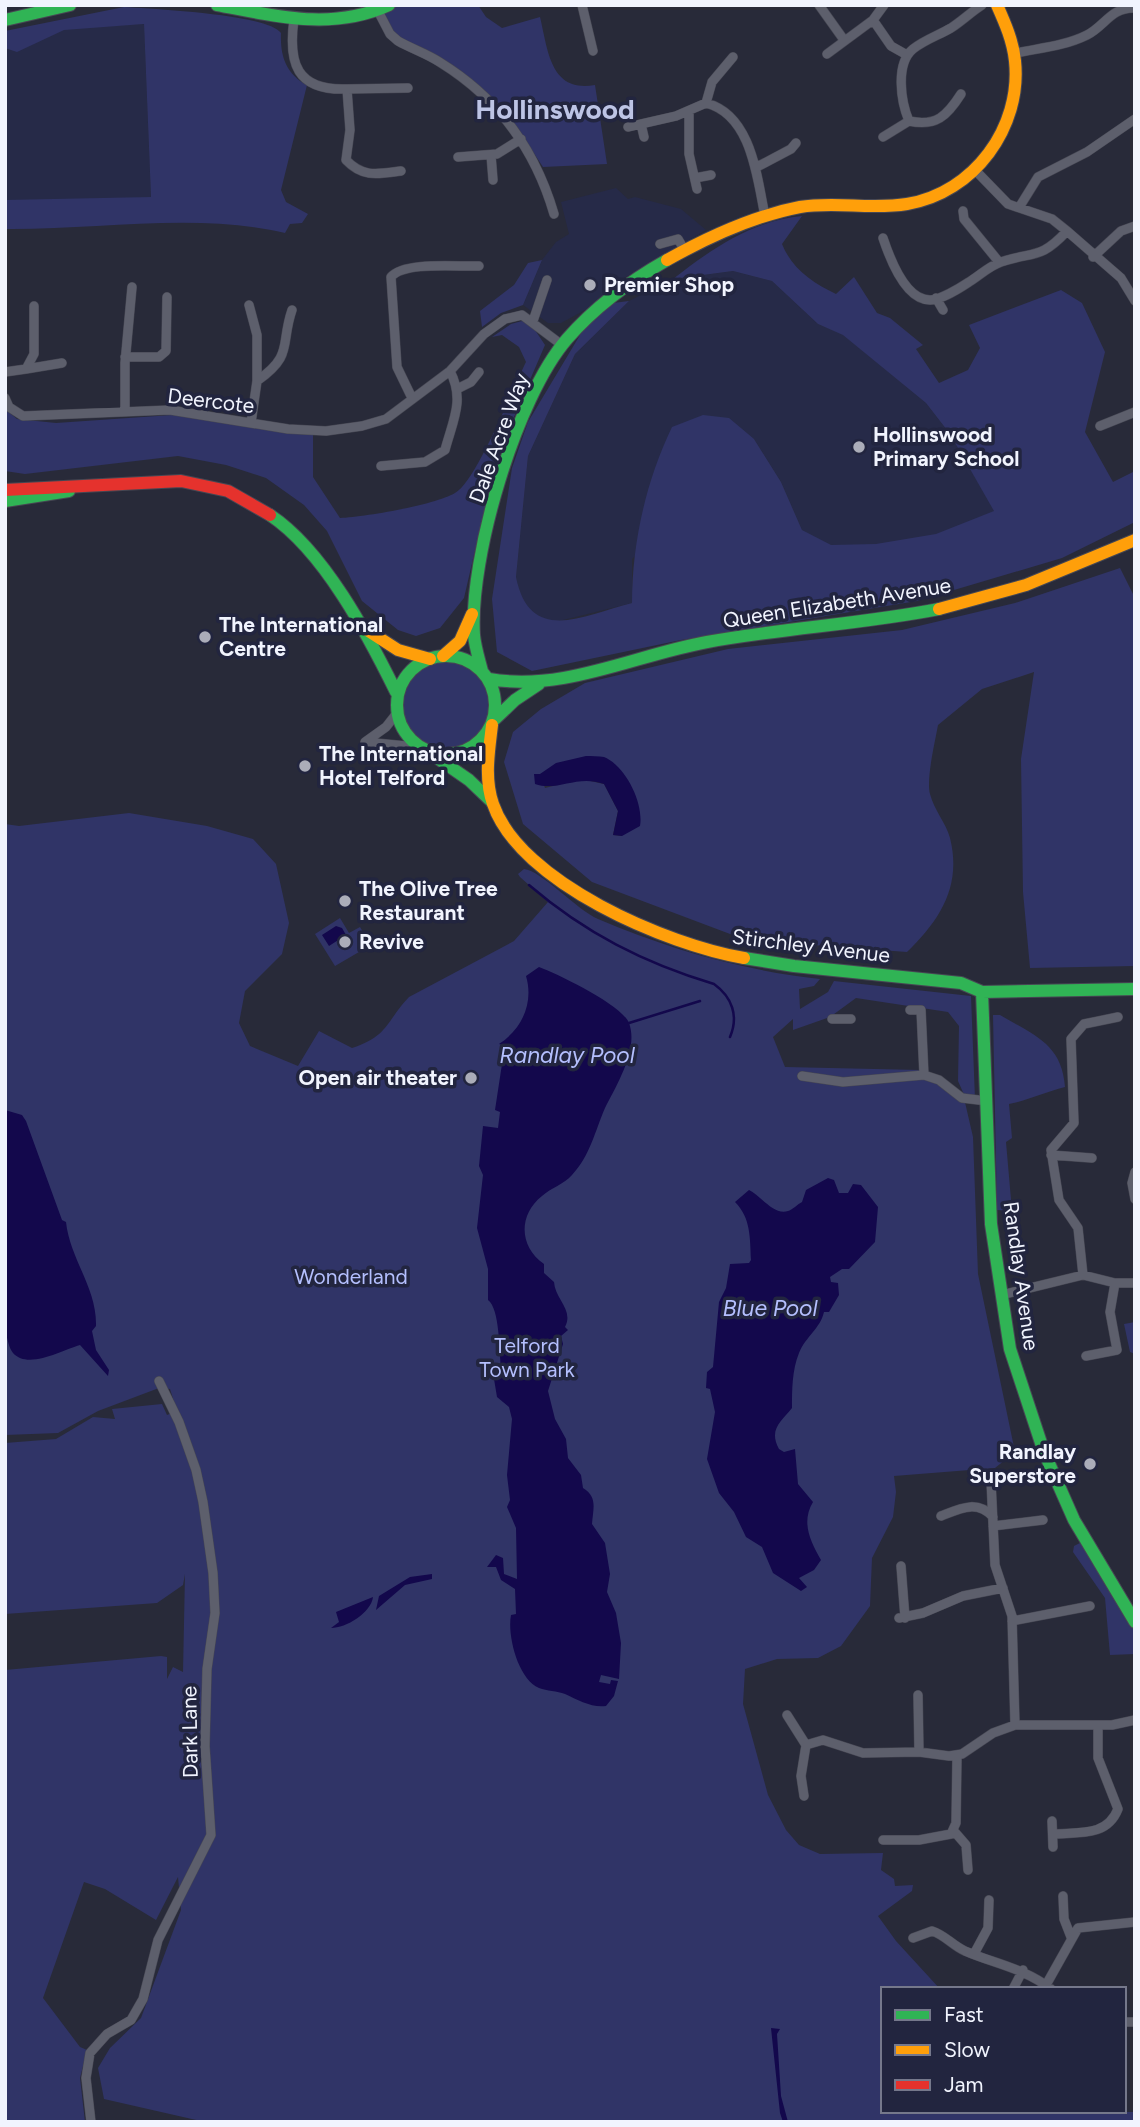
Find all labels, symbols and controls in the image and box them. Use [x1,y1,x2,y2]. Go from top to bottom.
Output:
district label: Hollinswood [475,92,635,126]
place label: Premier Shop [604,272,734,297]
marker: Premier Shop [582,277,598,293]
street label: Dale Acre Way [463,369,534,506]
street label: Deercote [166,383,256,418]
place label: Hollinswood Primary School [873,422,1019,471]
marker: Hollinswood Primary School [851,439,867,455]
street label: Queen Elizabeth Avenue [721,572,953,633]
place label: The International Centre [219,612,383,661]
marker: The International Centre [197,629,213,645]
place label: The International Hotel Telford [319,741,483,790]
marker: The International Hotel Telford [297,758,313,774]
place label: The Olive Tree Restaurant [359,876,498,925]
marker: The Olive Tree Restaurant [337,893,353,909]
street label: Stirchley Avenue [731,923,891,968]
place label: Revive [359,929,424,954]
marker: Revive [337,934,353,950]
water label: Randlay Pool [499,1041,636,1069]
place label: Open air theater [299,1065,457,1090]
marker: Open air theater [463,1070,479,1086]
street label: Randlay Avenue [999,1200,1044,1352]
park label: Wonderland [294,1264,408,1289]
water label: Blue Pool [722,1294,818,1322]
park label: Telford Town Park [479,1333,576,1382]
place label: Randlay Superstore [969,1439,1077,1488]
marker: Randlay Superstore [1082,1456,1098,1472]
street label: Dark Lane [176,1686,203,1778]
legend [881,1987,1126,2113]
text: Fast [944,2002,984,2027]
text: Slow [944,2037,990,2062]
text: Jam [944,2072,983,2097]

